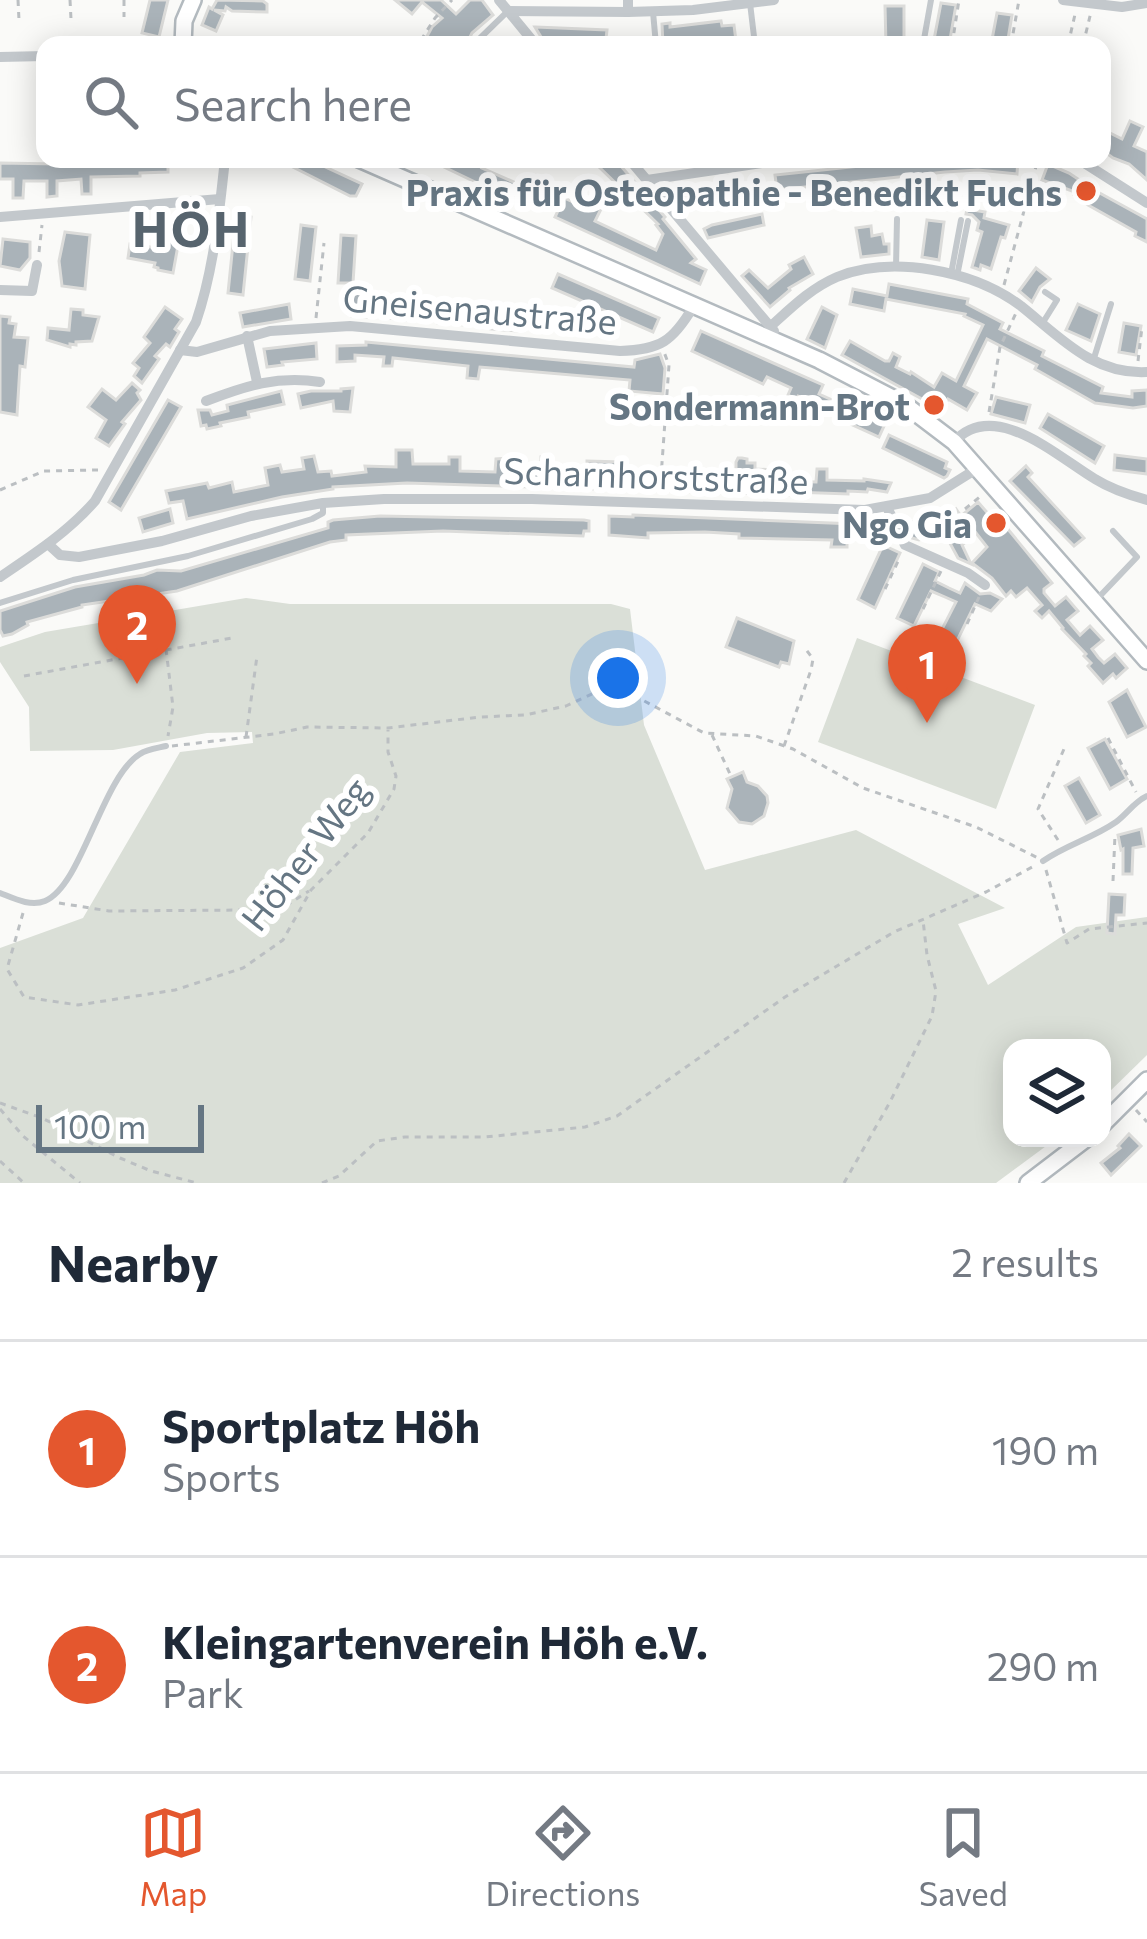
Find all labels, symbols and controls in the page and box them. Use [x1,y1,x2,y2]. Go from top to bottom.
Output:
search box [36,36,1111,168]
icon: search [78,69,144,135]
text: Search here [174,75,412,130]
place label: Praxis für Osteopathie - Benedikt Fuchs [406,169,1062,213]
marker: Praxis für Osteopathie - Benedikt Fuchs [1073,178,1099,204]
district label: HÖH [132,198,252,257]
street label: Gneisenaustraße [341,274,619,342]
place label: Sondermann-Brot [609,383,910,427]
marker: Sondermann-Brot [921,392,947,418]
street label: Scharnhorststraße [503,447,809,501]
place label: Ngo Gia [842,501,972,545]
marker: Ngo Gia [983,510,1009,536]
pin: 2 [98,585,176,684]
pin: 1 [888,624,966,723]
your location [588,648,648,708]
street label: Höher Weg [231,768,377,938]
map controls [1003,1039,1111,1147]
button: layers [1003,1039,1111,1147]
scale bar [36,1099,204,1152]
text: 100 m [54,1105,146,1146]
text: Nearby [48,1230,218,1293]
text: 2 results [951,1237,1099,1285]
text: Sportplatz Höh [162,1397,480,1452]
text: 1 [78,1425,96,1473]
text: 190 m [992,1425,1099,1473]
text: Sports [162,1452,281,1500]
text: Kleingartenverein Höh e.V. [162,1613,708,1668]
text: 2 [76,1641,98,1689]
text: 290 m [987,1641,1099,1689]
text: Park [162,1668,244,1716]
tab: Map [139,1800,207,1913]
tab: Directions [486,1800,640,1913]
tab: Saved [919,1800,1008,1913]

